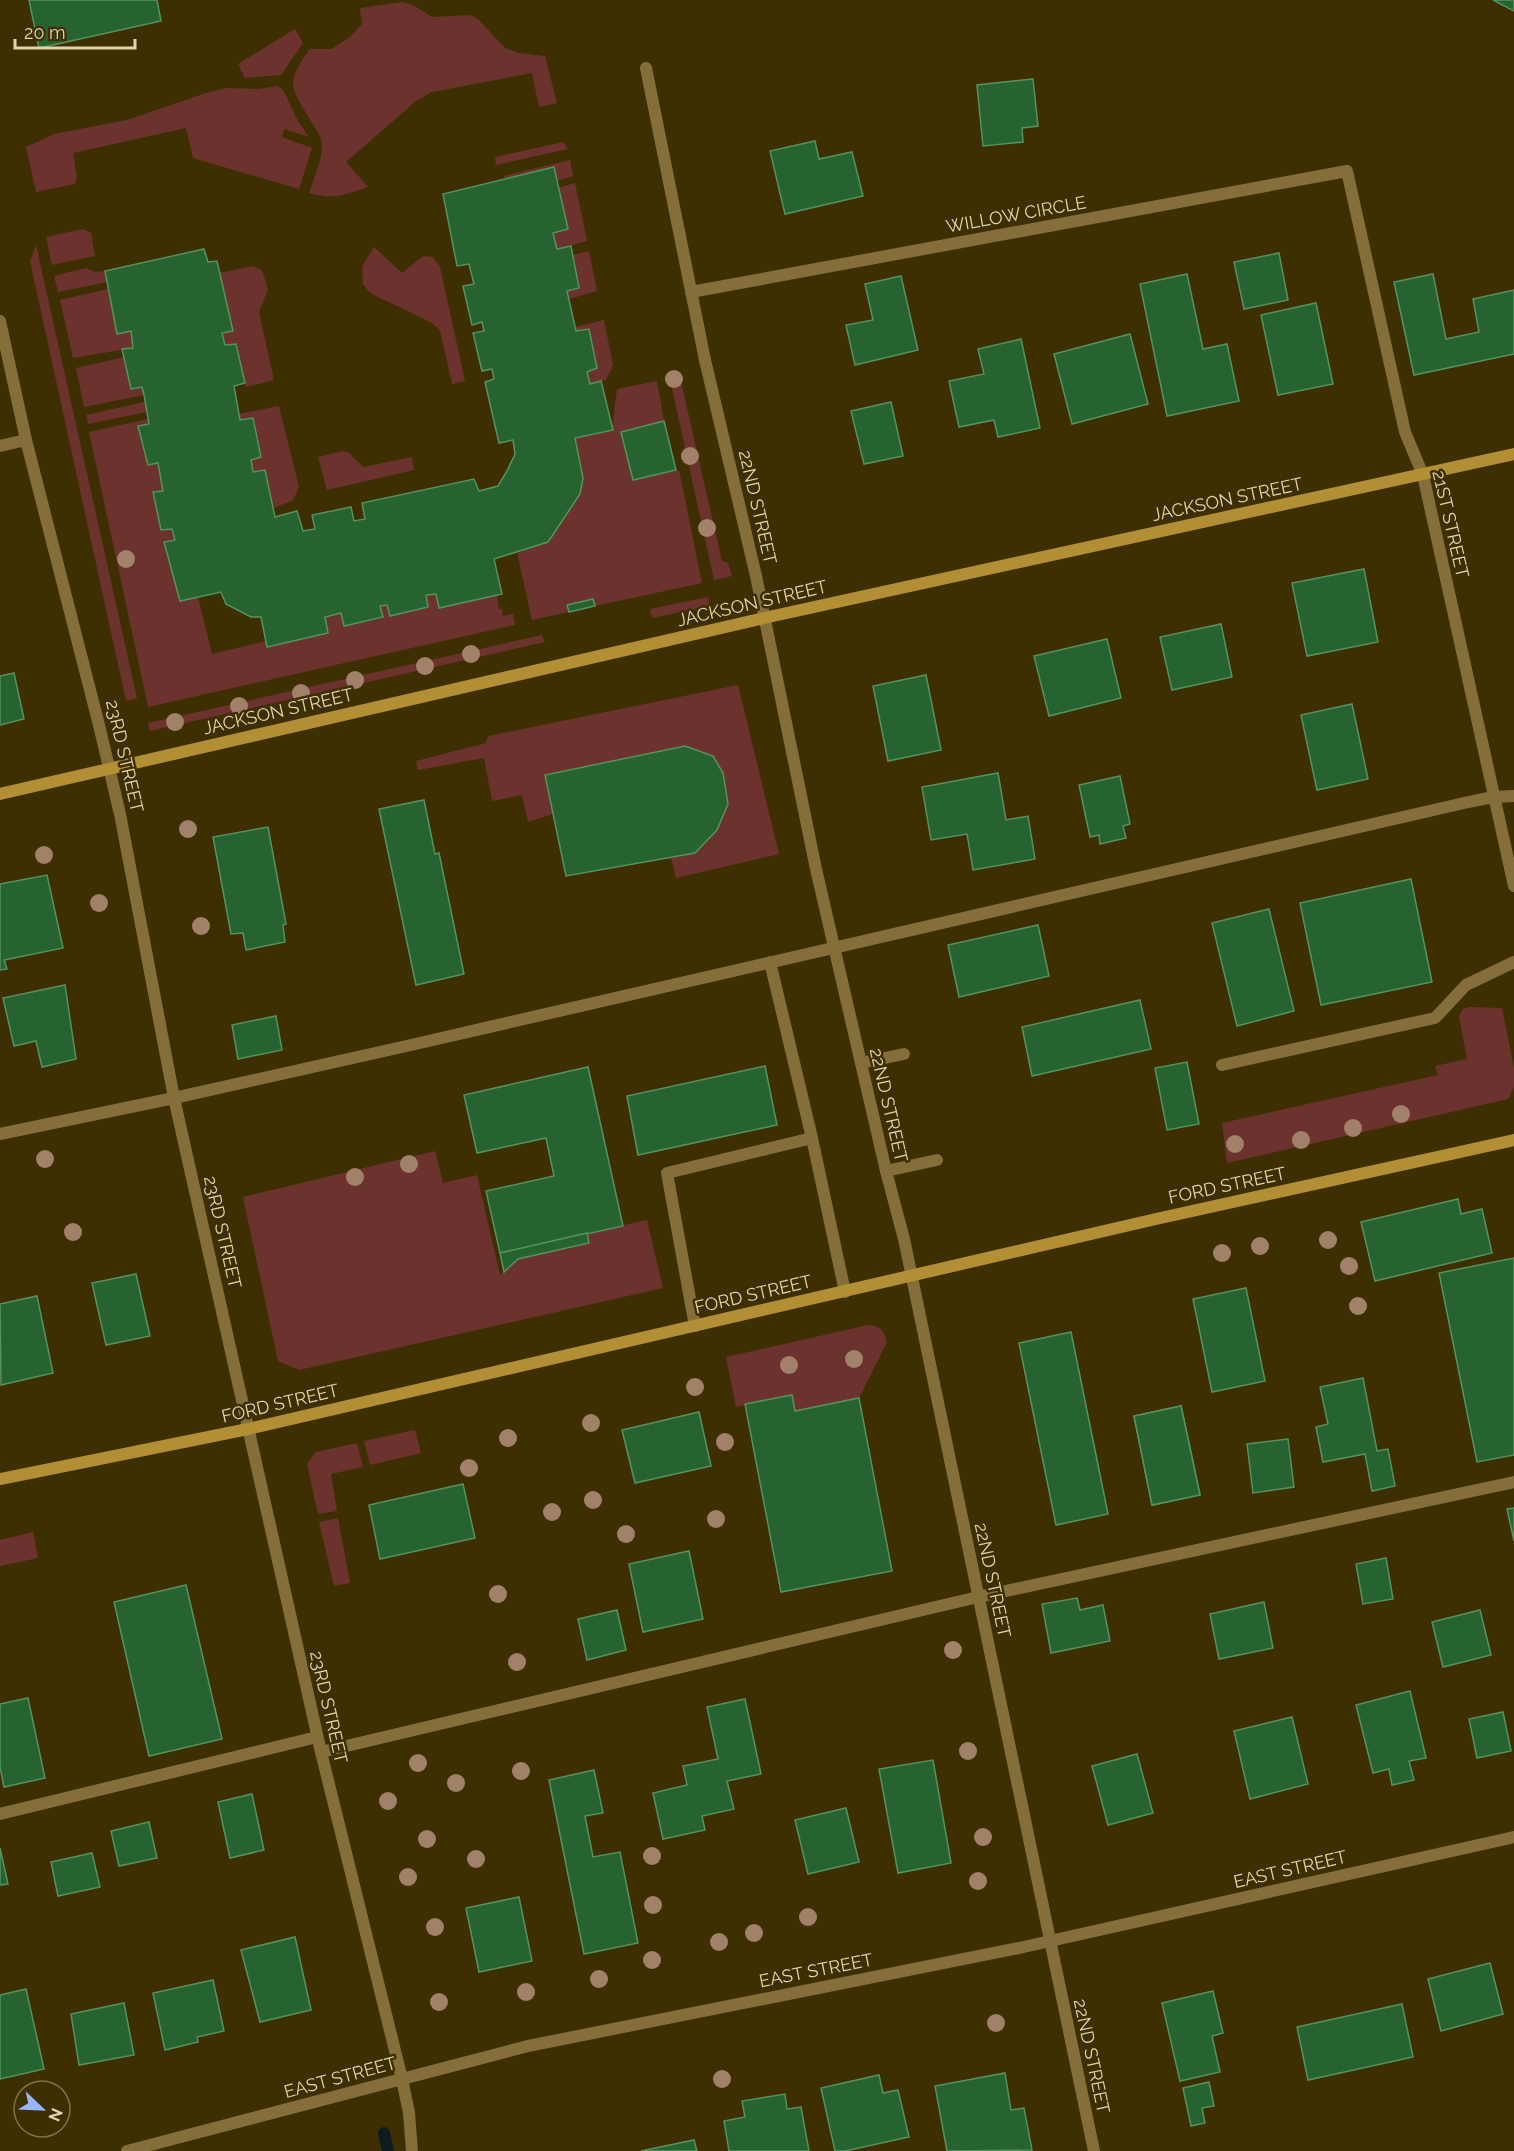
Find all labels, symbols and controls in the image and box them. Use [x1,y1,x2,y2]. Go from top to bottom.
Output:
scale bar [15,12,135,50]
text: 20 m [24,22,66,43]
street label: WILLOW CIRCLE [944,191,1088,237]
street label: 22ND STREET [735,448,781,566]
street label: 21ST STREET [1428,468,1474,580]
street label: JACKSON STREET [1150,473,1304,525]
street label: JACKSON STREET [675,576,829,630]
street label: JACKSON STREET [201,684,355,738]
street label: 23RD STREET [102,698,148,814]
street label: 22ND STREET [866,1046,912,1164]
street label: FORD STREET [1166,1162,1288,1208]
street label: 23RD STREET [200,1174,246,1290]
street label: FORD STREET [692,1270,814,1318]
street label: FORD STREET [219,1379,341,1427]
street label: 22ND STREET [971,1521,1015,1639]
street label: 23RD STREET [306,1649,352,1765]
street label: EAST STREET [1231,1846,1349,1892]
street label: EAST STREET [757,1949,875,1991]
street label: 22ND STREET [1070,1997,1114,2115]
street label: EAST STREET [282,2052,398,2102]
north arrow [12,2079,72,2139]
text: N [44,2105,66,2124]

